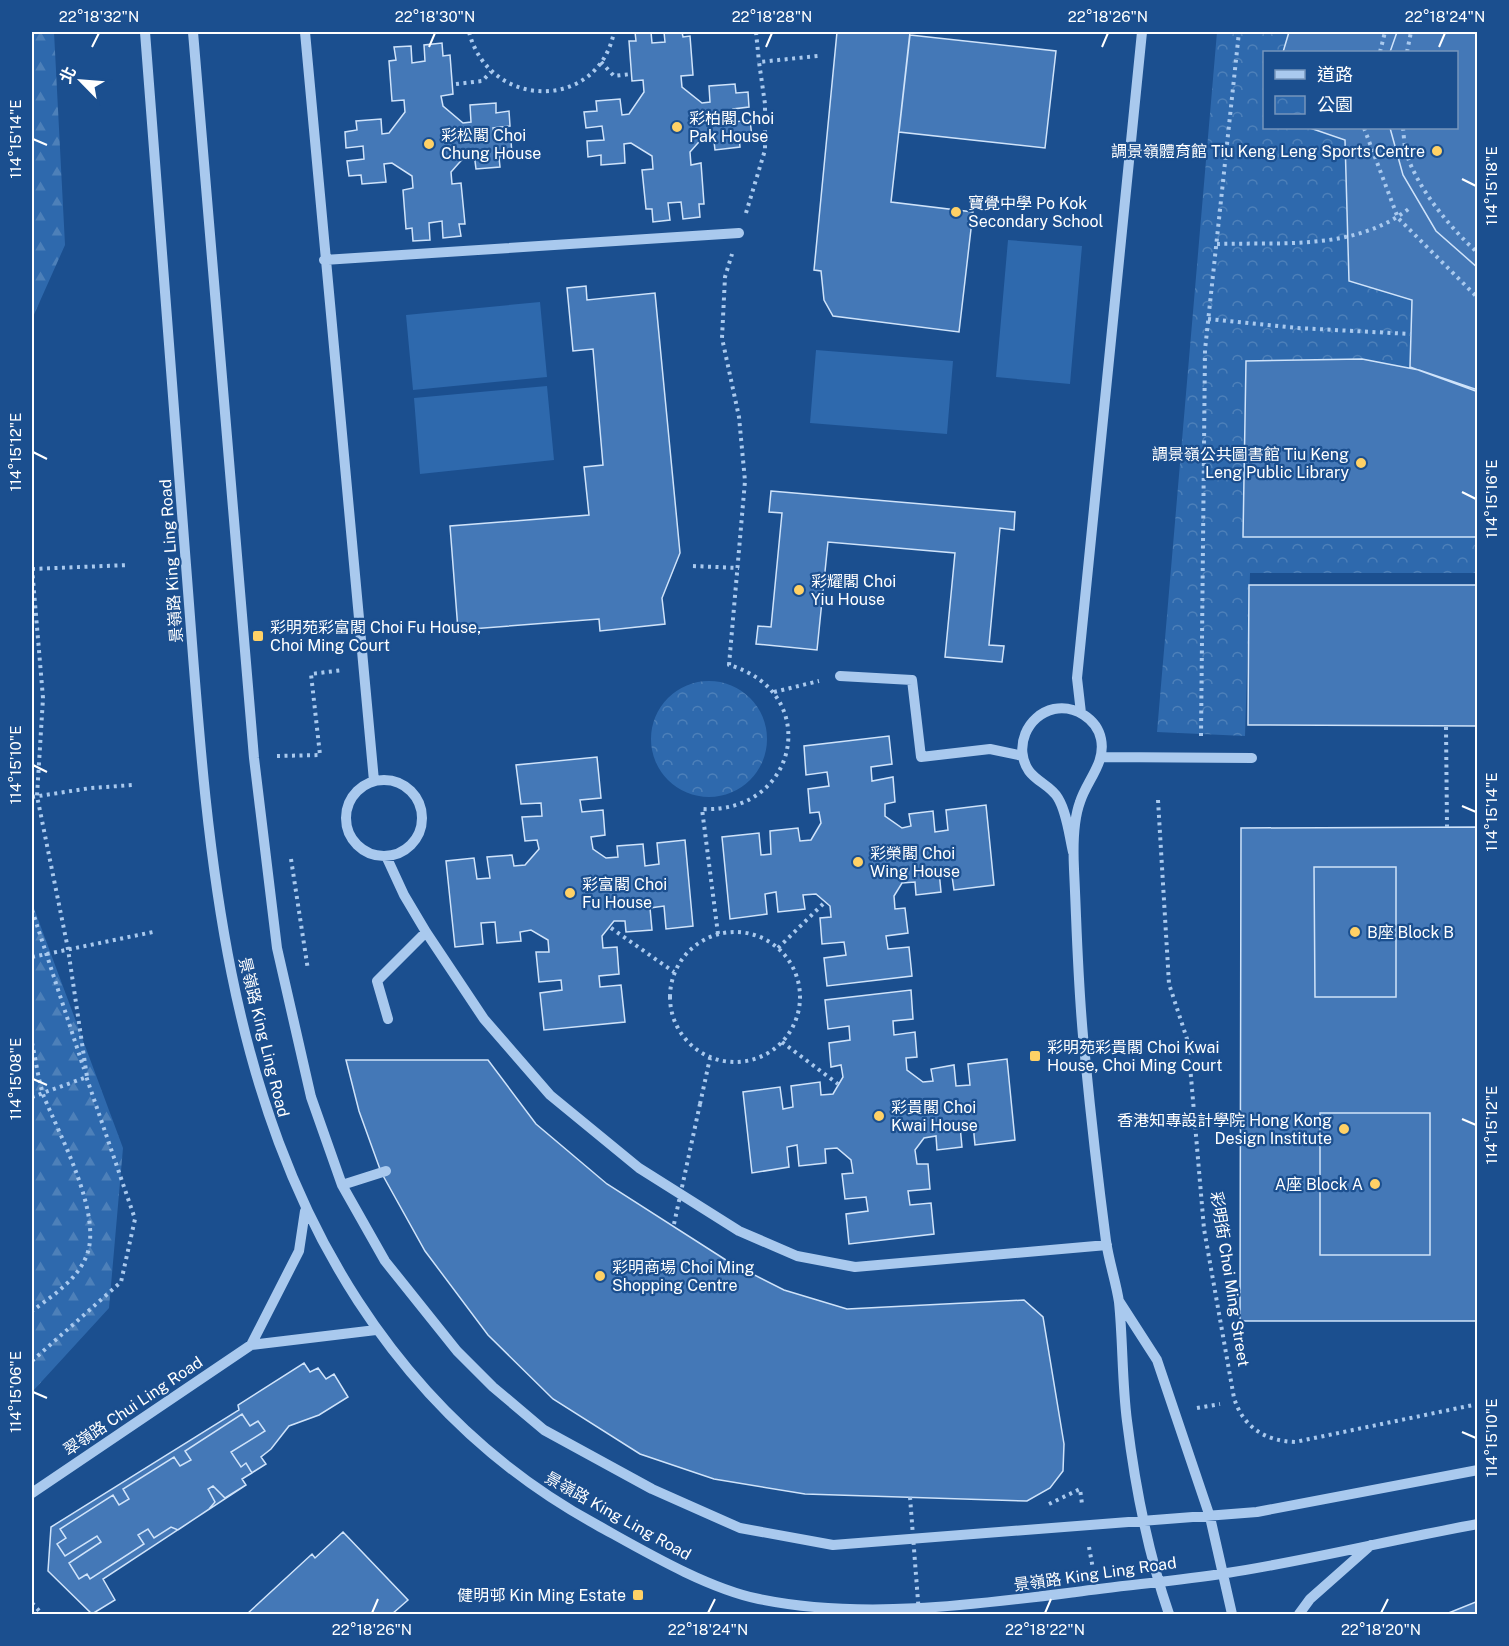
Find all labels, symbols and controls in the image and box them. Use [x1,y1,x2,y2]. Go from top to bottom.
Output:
text: 22°18'32"N [59,8,139,25]
text: 22°18'30"N [395,8,475,25]
text: 22°18'28"N [732,8,812,25]
text: 22°18'26"N [1068,8,1148,25]
text: 22°18'24"N [1405,8,1485,25]
north arrow [51,51,111,111]
legend [1263,51,1458,129]
text: 北 [56,64,80,86]
text: 道路 [1317,64,1353,85]
text: 公園 [1317,94,1353,115]
text: 114°15'14"E [7,99,24,179]
place label: 彩柏閣 Choi Pak House [689,109,774,146]
marker: 彩柏閣 Choi Pak House [670,120,684,134]
place label: 彩松閣 Choi Chung House [441,126,541,163]
marker: 彩松閣 Choi Chung House [422,137,436,151]
place label: 調景嶺體育館 Tiu Keng Leng Sports Centre [1111,142,1425,161]
marker: 調景嶺體育館 Tiu Keng Leng Sports Centre [1430,144,1444,158]
text: 114°15'18"E [1483,146,1500,226]
place label: 寶覺中學 Po Kok Secondary School [968,194,1104,231]
marker: 寶覺中學 Po Kok Secondary School [949,205,963,219]
text: 114°15'12"E [7,413,24,491]
place label: 調景嶺公共圖書館 Tiu Keng Leng Public Library [1152,445,1349,482]
marker: 調景嶺公共圖書館 Tiu Keng Leng Public Library [1354,456,1368,470]
text: 114°15'16"E [1483,459,1500,539]
street label: 景嶺路 King Ling Road [156,478,186,644]
place label: 彩耀閣 Choi Yiu House [811,572,896,609]
marker: 彩耀閣 Choi Yiu House [792,583,806,597]
place label: 彩明苑彩富閣 Choi Fu House, Choi Ming Court [270,618,481,655]
marker: 彩明苑彩富閣 Choi Fu House, Choi Ming Court [251,629,265,643]
text: 114°15'10"E [7,726,24,805]
text: 114°15'14"E [1483,772,1500,852]
place label: 彩榮閣 Choi Wing House [870,844,960,881]
marker: 彩榮閣 Choi Wing House [851,855,865,869]
place label: 彩富閣 Choi Fu House [582,875,667,912]
marker: 彩富閣 Choi Fu House [563,886,577,900]
place label: B座 Block B [1367,923,1454,942]
marker: B座 Block B [1348,925,1362,939]
street label: 景嶺路 King Ling Road [235,955,293,1119]
text: 114°15'08"E [7,1038,24,1120]
place label: 彩明苑彩貴閣 Choi Kwai House, Choi Ming Court [1047,1038,1222,1075]
marker: 彩明苑彩貴閣 Choi Kwai House, Choi Ming Court [1028,1049,1042,1063]
text: 114°15'12"E [1483,1086,1500,1164]
place label: 彩貴閣 Choi Kwai House [891,1098,978,1135]
marker: 彩貴閣 Choi Kwai House [872,1109,886,1123]
place label: 香港知專設計學院 Hong Kong Design Institute [1117,1111,1332,1148]
marker: 香港知專設計學院 Hong Kong Design Institute [1337,1122,1351,1136]
place label: A座 Block A [1275,1175,1363,1194]
marker: A座 Block A [1368,1177,1382,1191]
street label: 彩明街 Choi Ming Street [1207,1190,1253,1368]
place label: 彩明商場 Choi Ming Shopping Centre [612,1258,754,1295]
marker: 彩明商場 Choi Ming Shopping Centre [593,1269,607,1283]
text: 114°15'06"E [7,1351,24,1433]
street label: 翠嶺路 Chui Ling Road [60,1352,206,1460]
text: 114°15'10"E [1483,1399,1500,1478]
street label: 景嶺路 King Ling Road [542,1468,694,1564]
street label: 景嶺路 King Ling Road [1012,1553,1178,1595]
place label: 健明邨 Kin Ming Estate [457,1586,626,1605]
marker: 健明邨 Kin Ming Estate [631,1588,645,1602]
text: 22°18'26"N [332,1621,412,1638]
text: 22°18'24"N [668,1621,748,1638]
text: 22°18'22"N [1005,1621,1085,1638]
text: 22°18'20"N [1341,1621,1421,1638]

